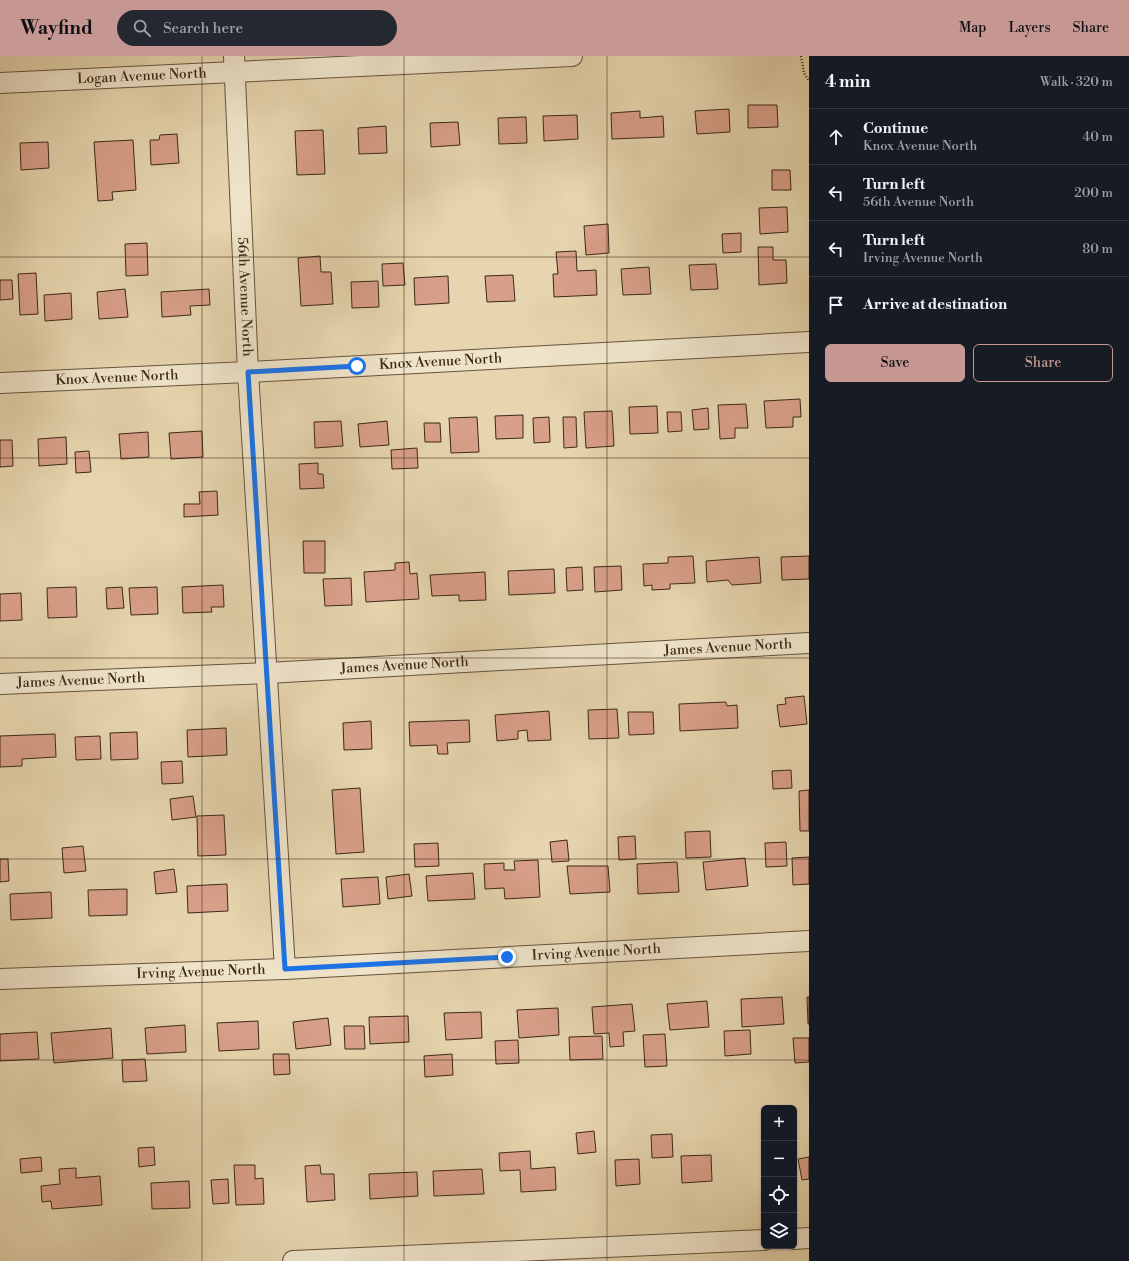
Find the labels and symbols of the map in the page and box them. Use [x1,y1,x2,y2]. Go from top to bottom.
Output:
street label: Logan Avenue North [77,64,208,88]
street label: 56th Avenue North [233,237,256,358]
street label: Knox Avenue North [378,349,503,374]
route start [348,357,366,375]
street label: Knox Avenue North [55,366,180,390]
street label: James Avenue North [662,635,793,660]
street label: James Avenue North [339,653,470,678]
street label: James Avenue North [15,669,146,692]
street label: Irving Avenue North [531,940,662,965]
route end [498,948,516,966]
street label: Irving Avenue North [136,961,266,983]

